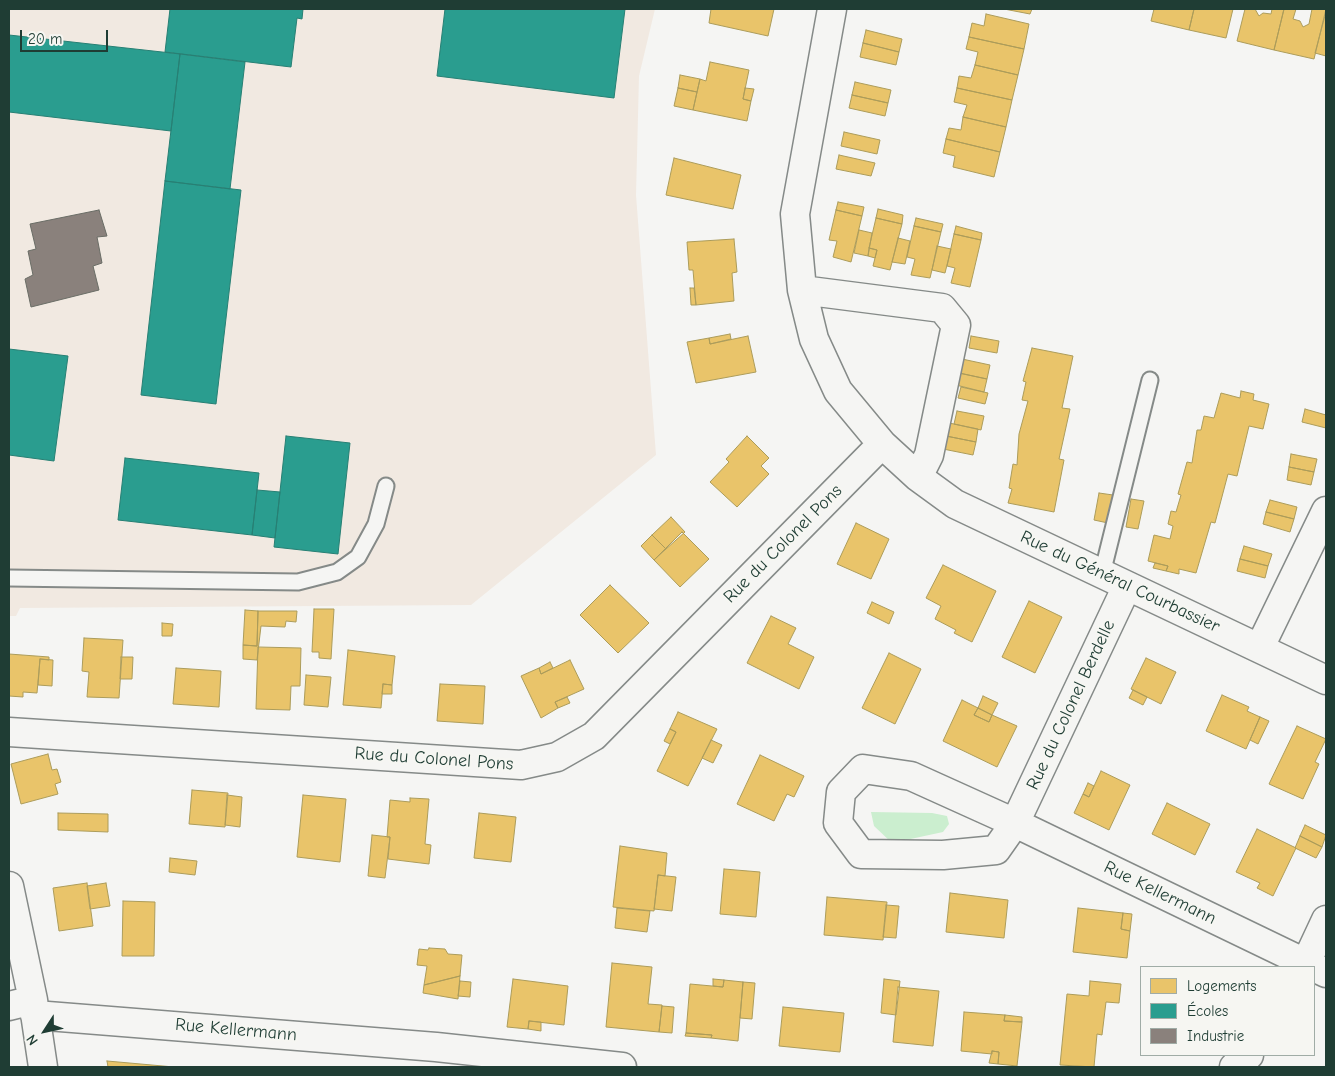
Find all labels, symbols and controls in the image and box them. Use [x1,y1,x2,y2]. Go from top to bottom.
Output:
scale bar [22,20,110,52]
text: 20 m [28,30,62,48]
street label: Rue du Colonel Pons [719,480,847,608]
street label: Rue du Général Courbassier [1017,526,1223,638]
street label: Rue du Colonel Berdelle [1022,617,1120,793]
street label: Rue du Colonel Pons [354,743,514,775]
street label: Rue Kellermann [1100,857,1220,929]
legend [1140,966,1315,1056]
text: Logements [1187,977,1256,995]
text: Écoles [1187,1002,1228,1020]
north arrow [20,1006,70,1056]
street label: Rue Kellermann [174,1014,298,1046]
text: Industrie [1187,1027,1244,1045]
text: N [23,1031,42,1049]

